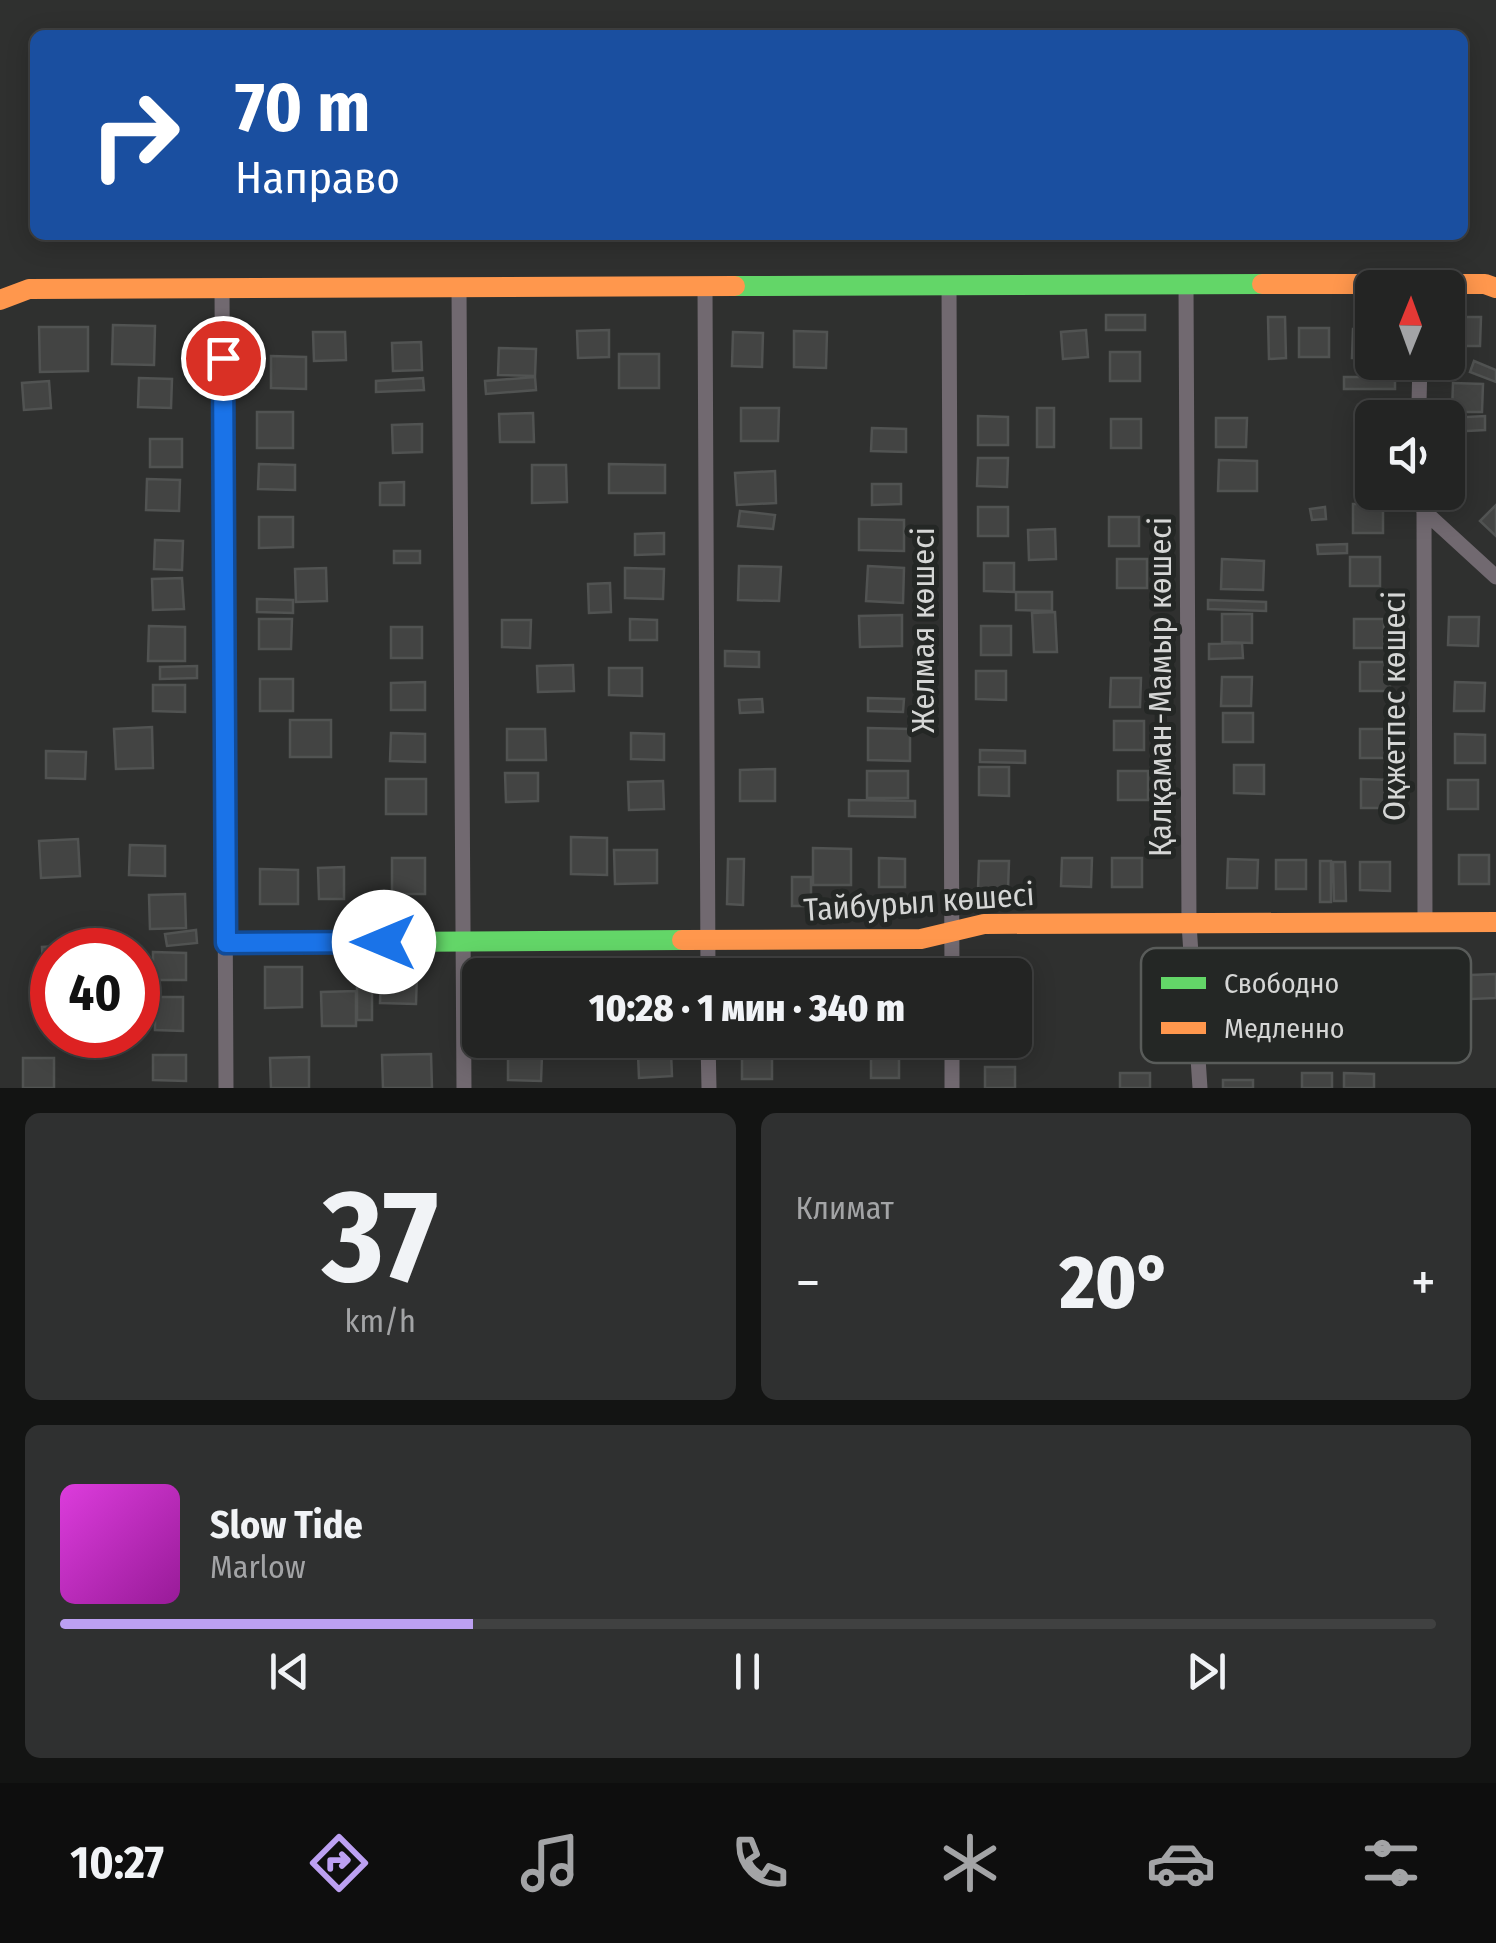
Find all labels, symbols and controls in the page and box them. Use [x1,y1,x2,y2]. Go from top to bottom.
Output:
text: 70 m [235,66,370,150]
icon: right [70,70,200,200]
text: Направо [235,151,400,205]
north arrow [1355,270,1465,380]
map controls [1355,270,1465,510]
pin [181,316,266,401]
icon: arrive [196,331,251,386]
button: sound [1355,400,1465,510]
street label: Қалқаман-Мамыр көшесі [1141,517,1179,857]
street label: Желмая көшесі [904,527,942,733]
street label: Оқжетпес көшесі [1375,591,1413,821]
street label: Тайбурыл көшесі [802,875,1036,929]
position arrow [332,890,436,994]
speed limit sign: 40 [30,928,160,1058]
legend [1141,948,1471,1063]
text: Свободно [1224,967,1339,1000]
text: 10:28 · 1 мин · 340 m [589,985,905,1031]
text: Медленно [1224,1012,1345,1045]
text: 37 [322,1159,438,1315]
text: Климат [796,1189,894,1227]
text: 20° [1060,1238,1172,1328]
text: − [796,1250,820,1316]
text: + [1411,1250,1436,1316]
text: km/h [345,1302,416,1340]
text: Slow Tide [210,1502,363,1548]
text: Marlow [210,1548,306,1586]
icon: previous [262,1644,317,1699]
icon: pause [720,1644,775,1699]
icon: next [1179,1644,1234,1699]
icon: directions [304,1828,374,1898]
icon: music [515,1828,585,1898]
icon: phone [725,1828,795,1898]
icon: climate [935,1828,1005,1898]
icon: car [1146,1828,1216,1898]
icon: filters [1356,1828,1426,1898]
text: 10:27 [70,1836,164,1890]

